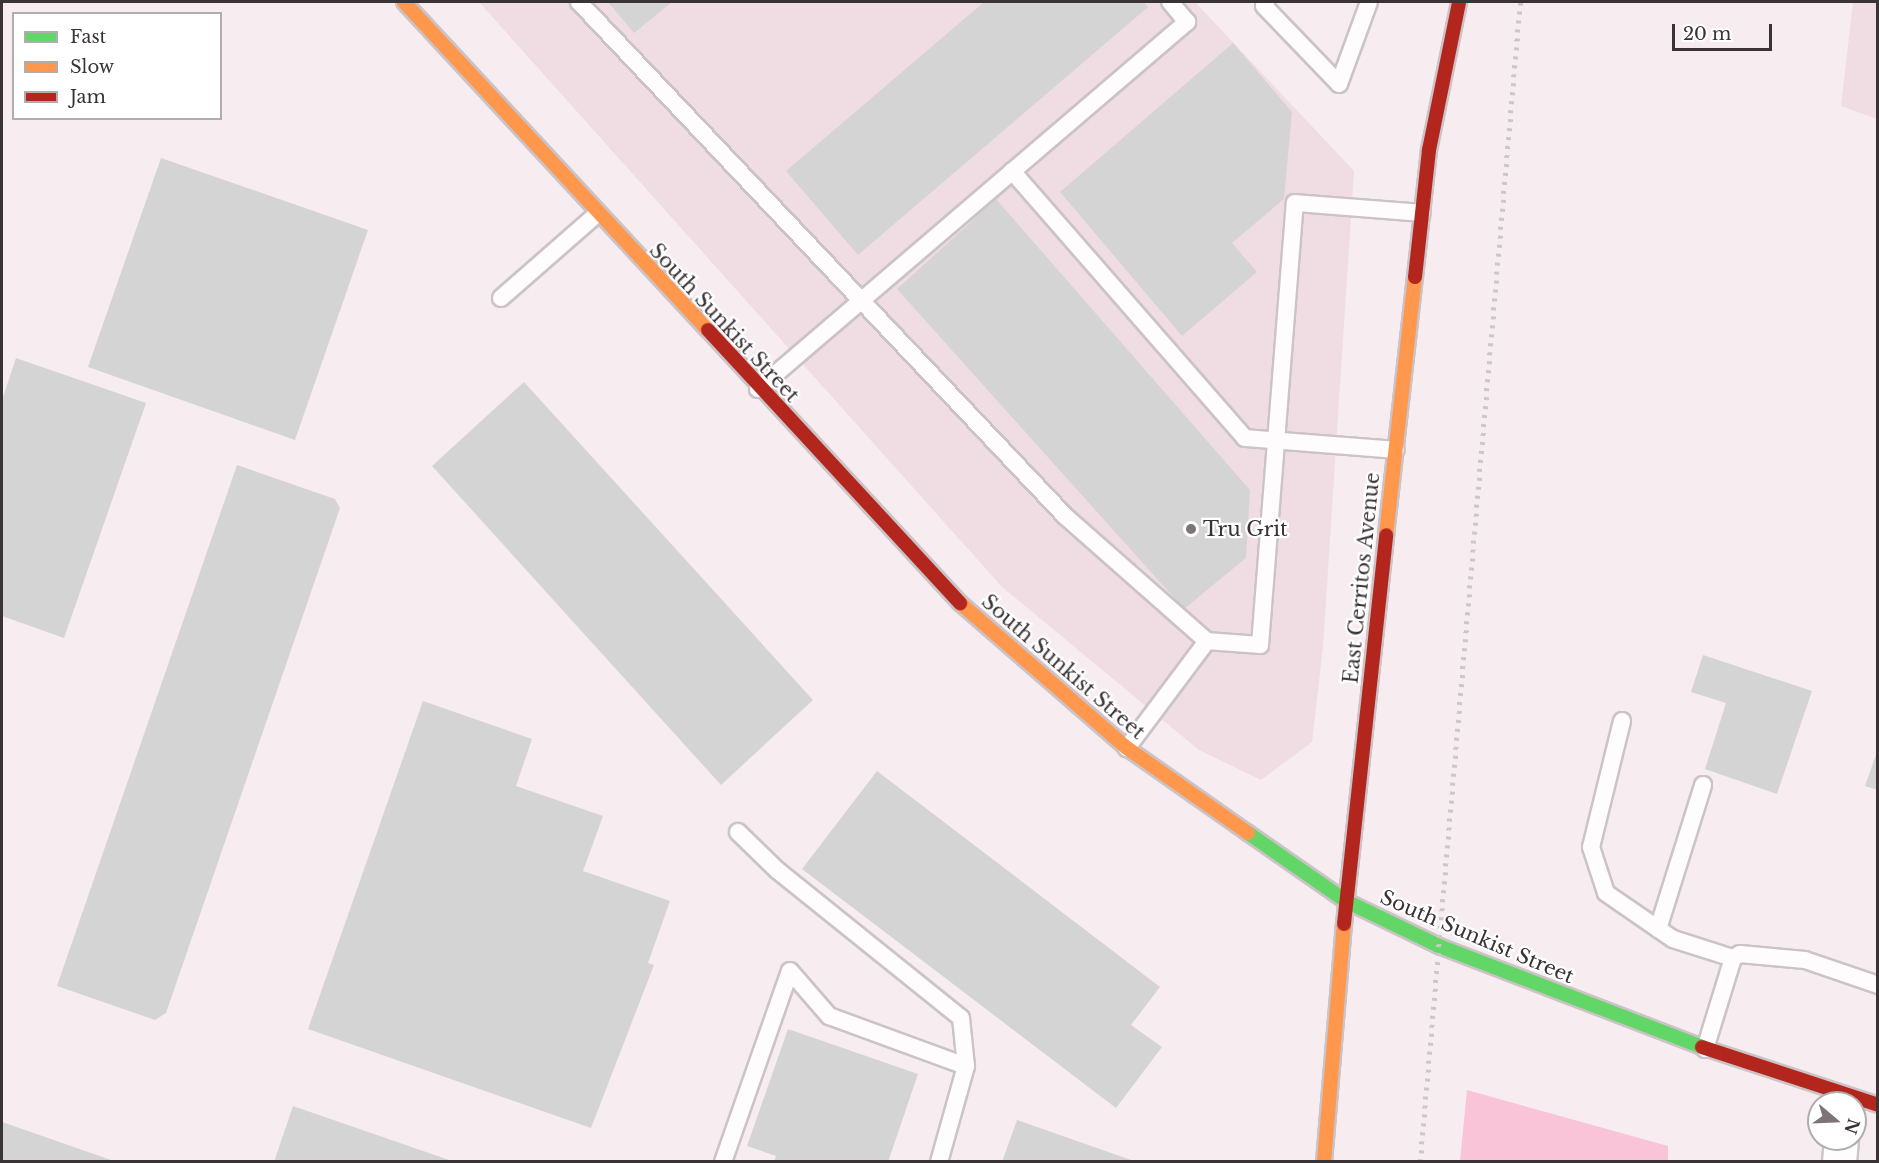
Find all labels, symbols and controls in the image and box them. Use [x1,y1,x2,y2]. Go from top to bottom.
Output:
legend [12,12,222,120]
scale bar [1675,12,1776,50]
text: 20 m [1683,23,1731,45]
text: Fast [70,26,106,48]
text: Slow [70,56,114,78]
text: Jam [70,86,106,108]
street label: South Sunkist Street [644,239,804,407]
street label: East Cerritos Avenue [1339,471,1385,685]
place label: Tru Grit [1203,517,1288,541]
marker: Tru Grit [1184,522,1198,536]
street label: South Sunkist Street [977,590,1149,744]
street label: South Sunkist Street [1376,885,1578,989]
north arrow [1807,1091,1867,1151]
text: N [1840,1116,1864,1137]

